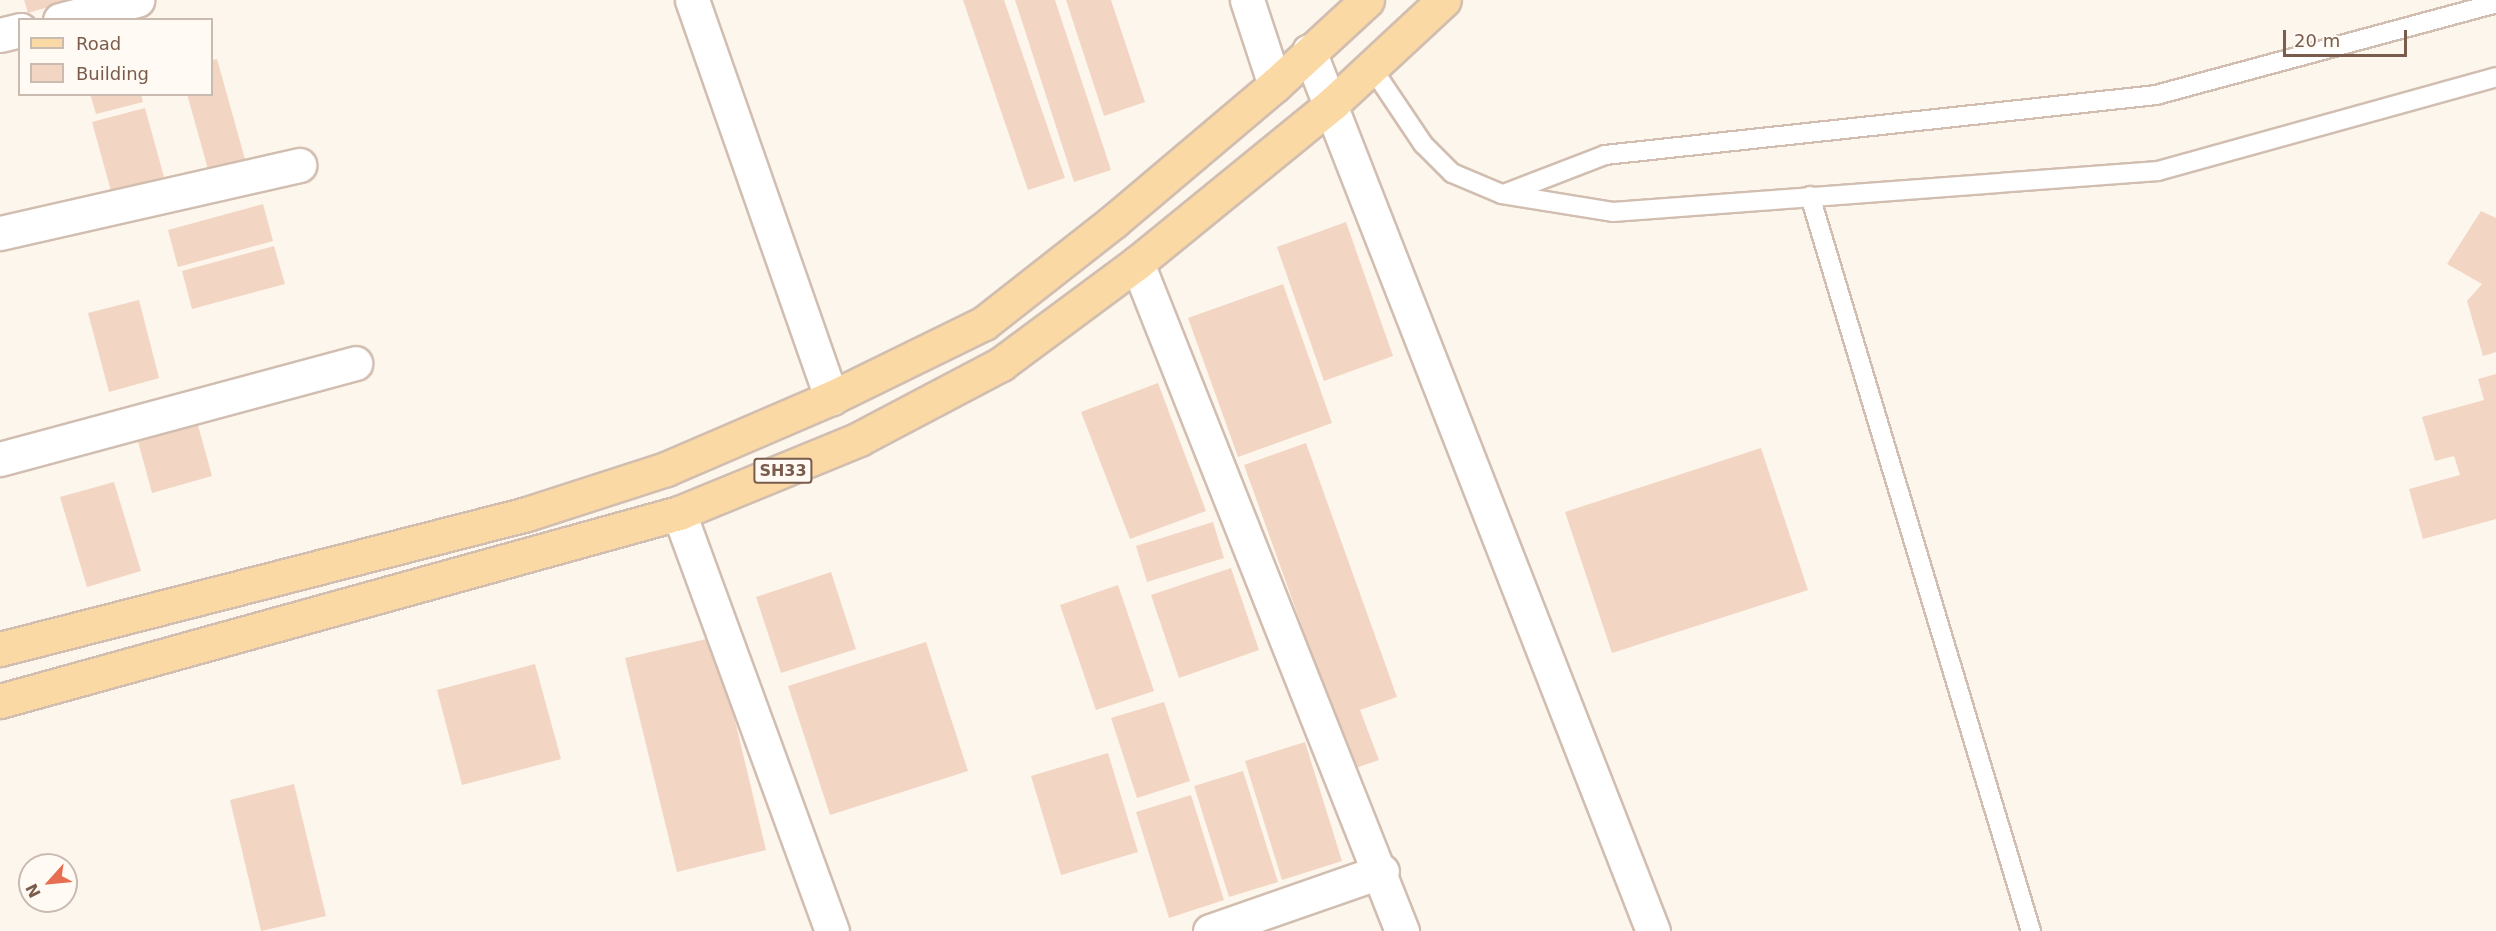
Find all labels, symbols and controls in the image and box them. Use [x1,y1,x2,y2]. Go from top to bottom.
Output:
legend [18,18,213,96]
scale bar [2286,18,2410,56]
text: 20 m [2294,30,2340,51]
text: Road [76,33,121,54]
text: Building [76,63,149,84]
road number: SH33 [753,458,813,484]
north arrow [18,853,78,913]
text: N [22,880,45,901]

